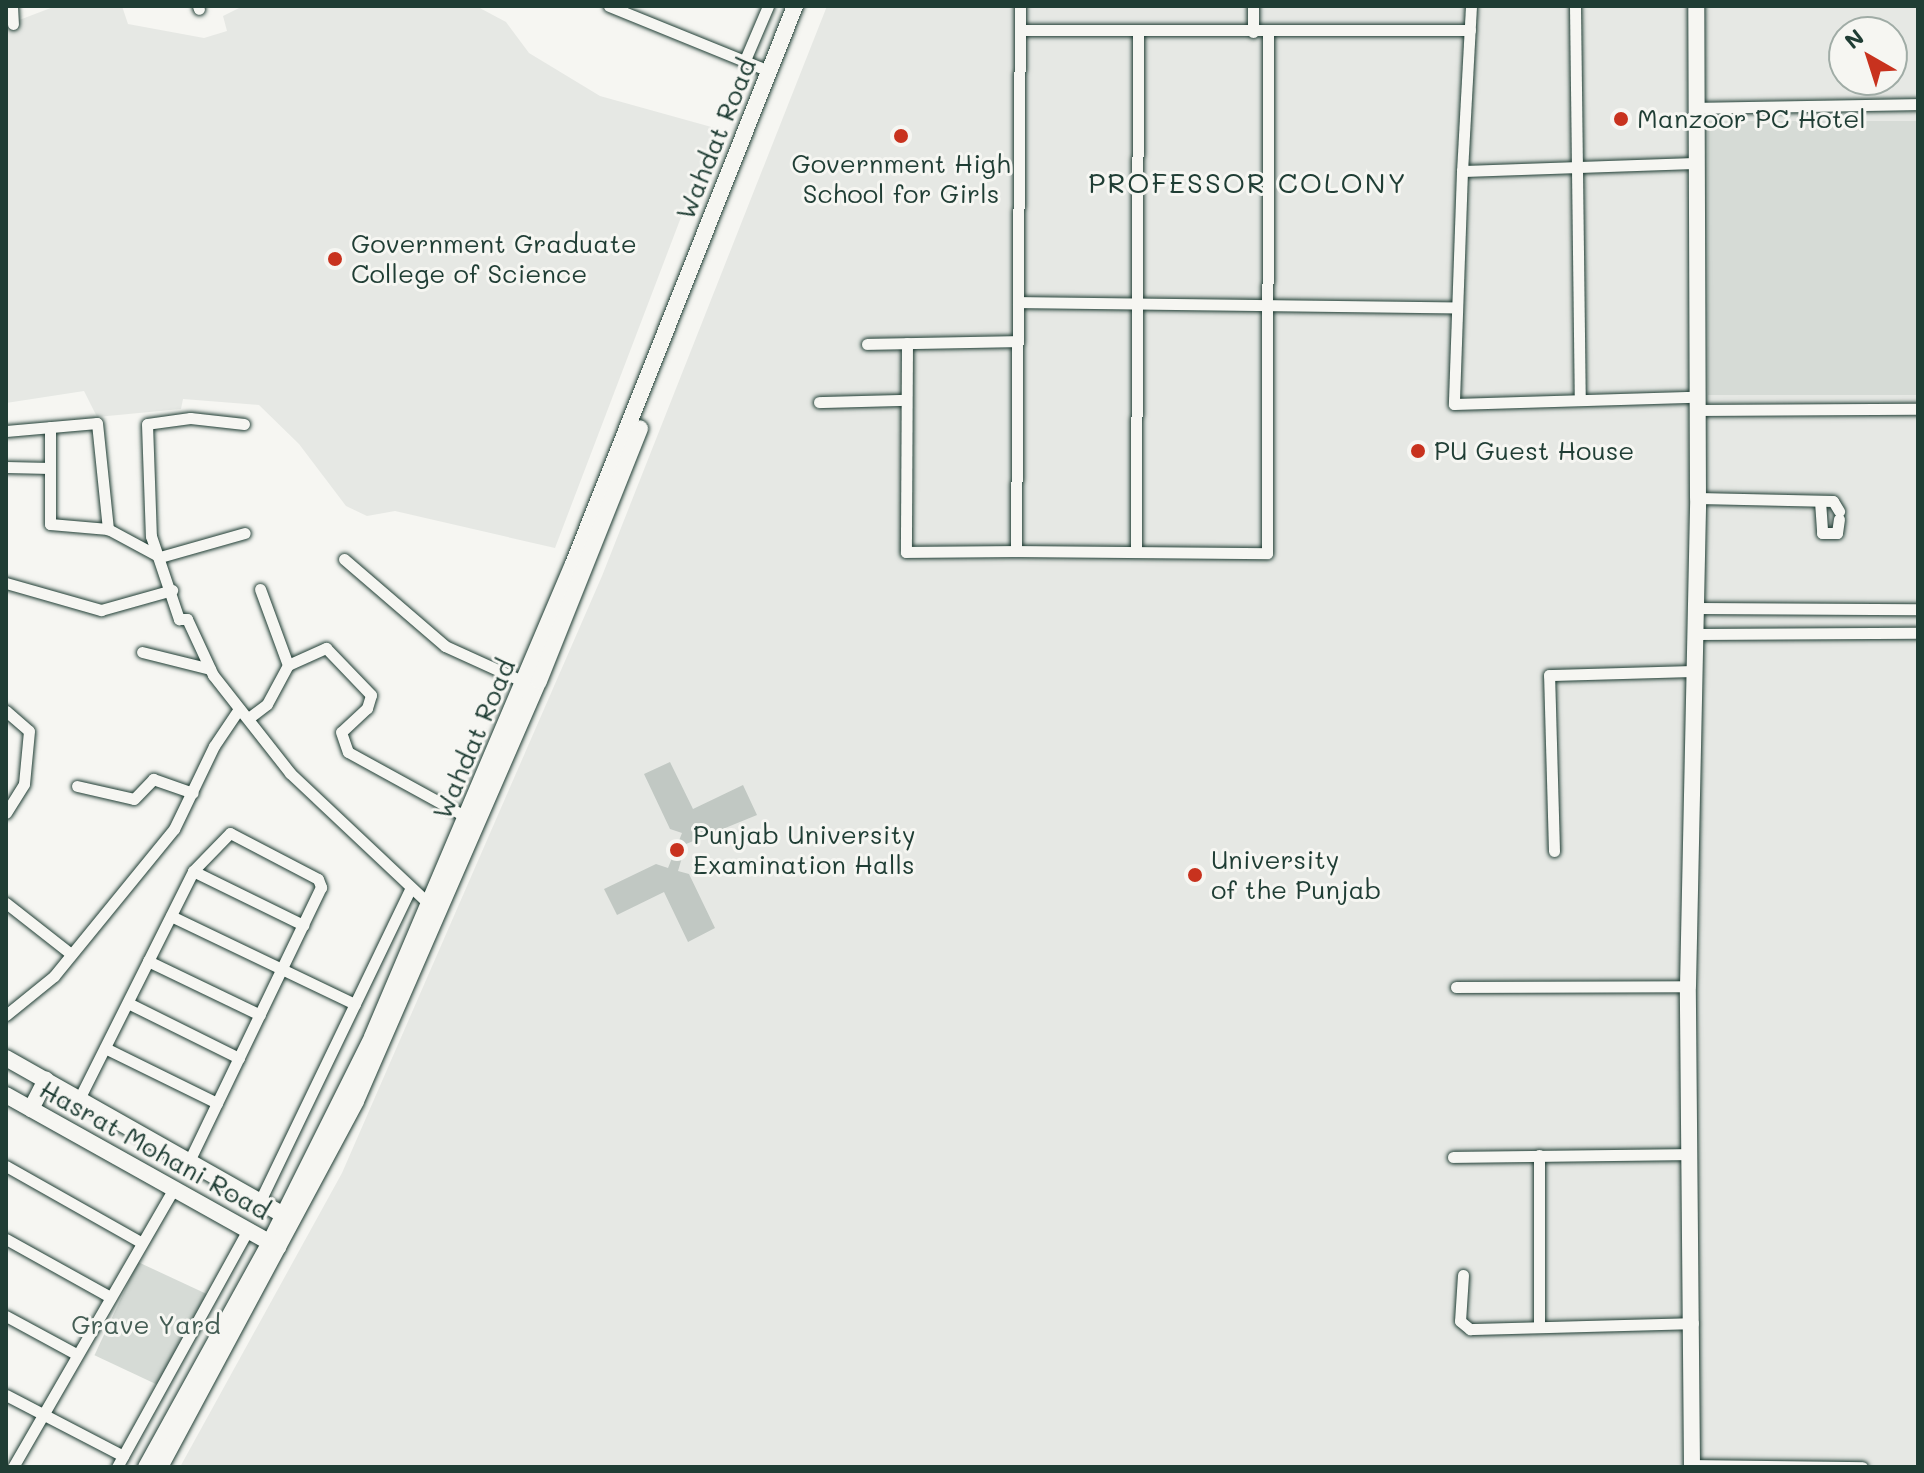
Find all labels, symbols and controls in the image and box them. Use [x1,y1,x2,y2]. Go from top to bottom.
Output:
north arrow [1828,16,1908,96]
text: N [1838,22,1869,55]
street label: Wahdat Road [670,54,762,224]
place label: Manzoor PC Hotel [1637,103,1866,135]
marker: Manzoor PC Hotel [1612,110,1630,128]
marker: Government High School for Girls [892,127,910,145]
place label: Government High School for Girls [791,148,1011,210]
district label: PROFESSOR COLONY [1088,165,1408,199]
place label: Government Graduate College of Science [351,228,637,290]
marker: Government Graduate College of Science [326,250,344,268]
place label: PU Guest House [1434,435,1634,467]
marker: PU Guest House [1409,442,1427,460]
street label: Wahdat Road [426,654,522,824]
place label: Punjab University Examination Halls [693,819,916,880]
marker: Punjab University Examination Halls [668,841,686,859]
place label: University of the Punjab [1211,844,1381,906]
marker: University of the Punjab [1186,866,1204,884]
street label: Hasrat Mohani Road [34,1074,276,1226]
park label: Grave Yard [71,1309,221,1341]

